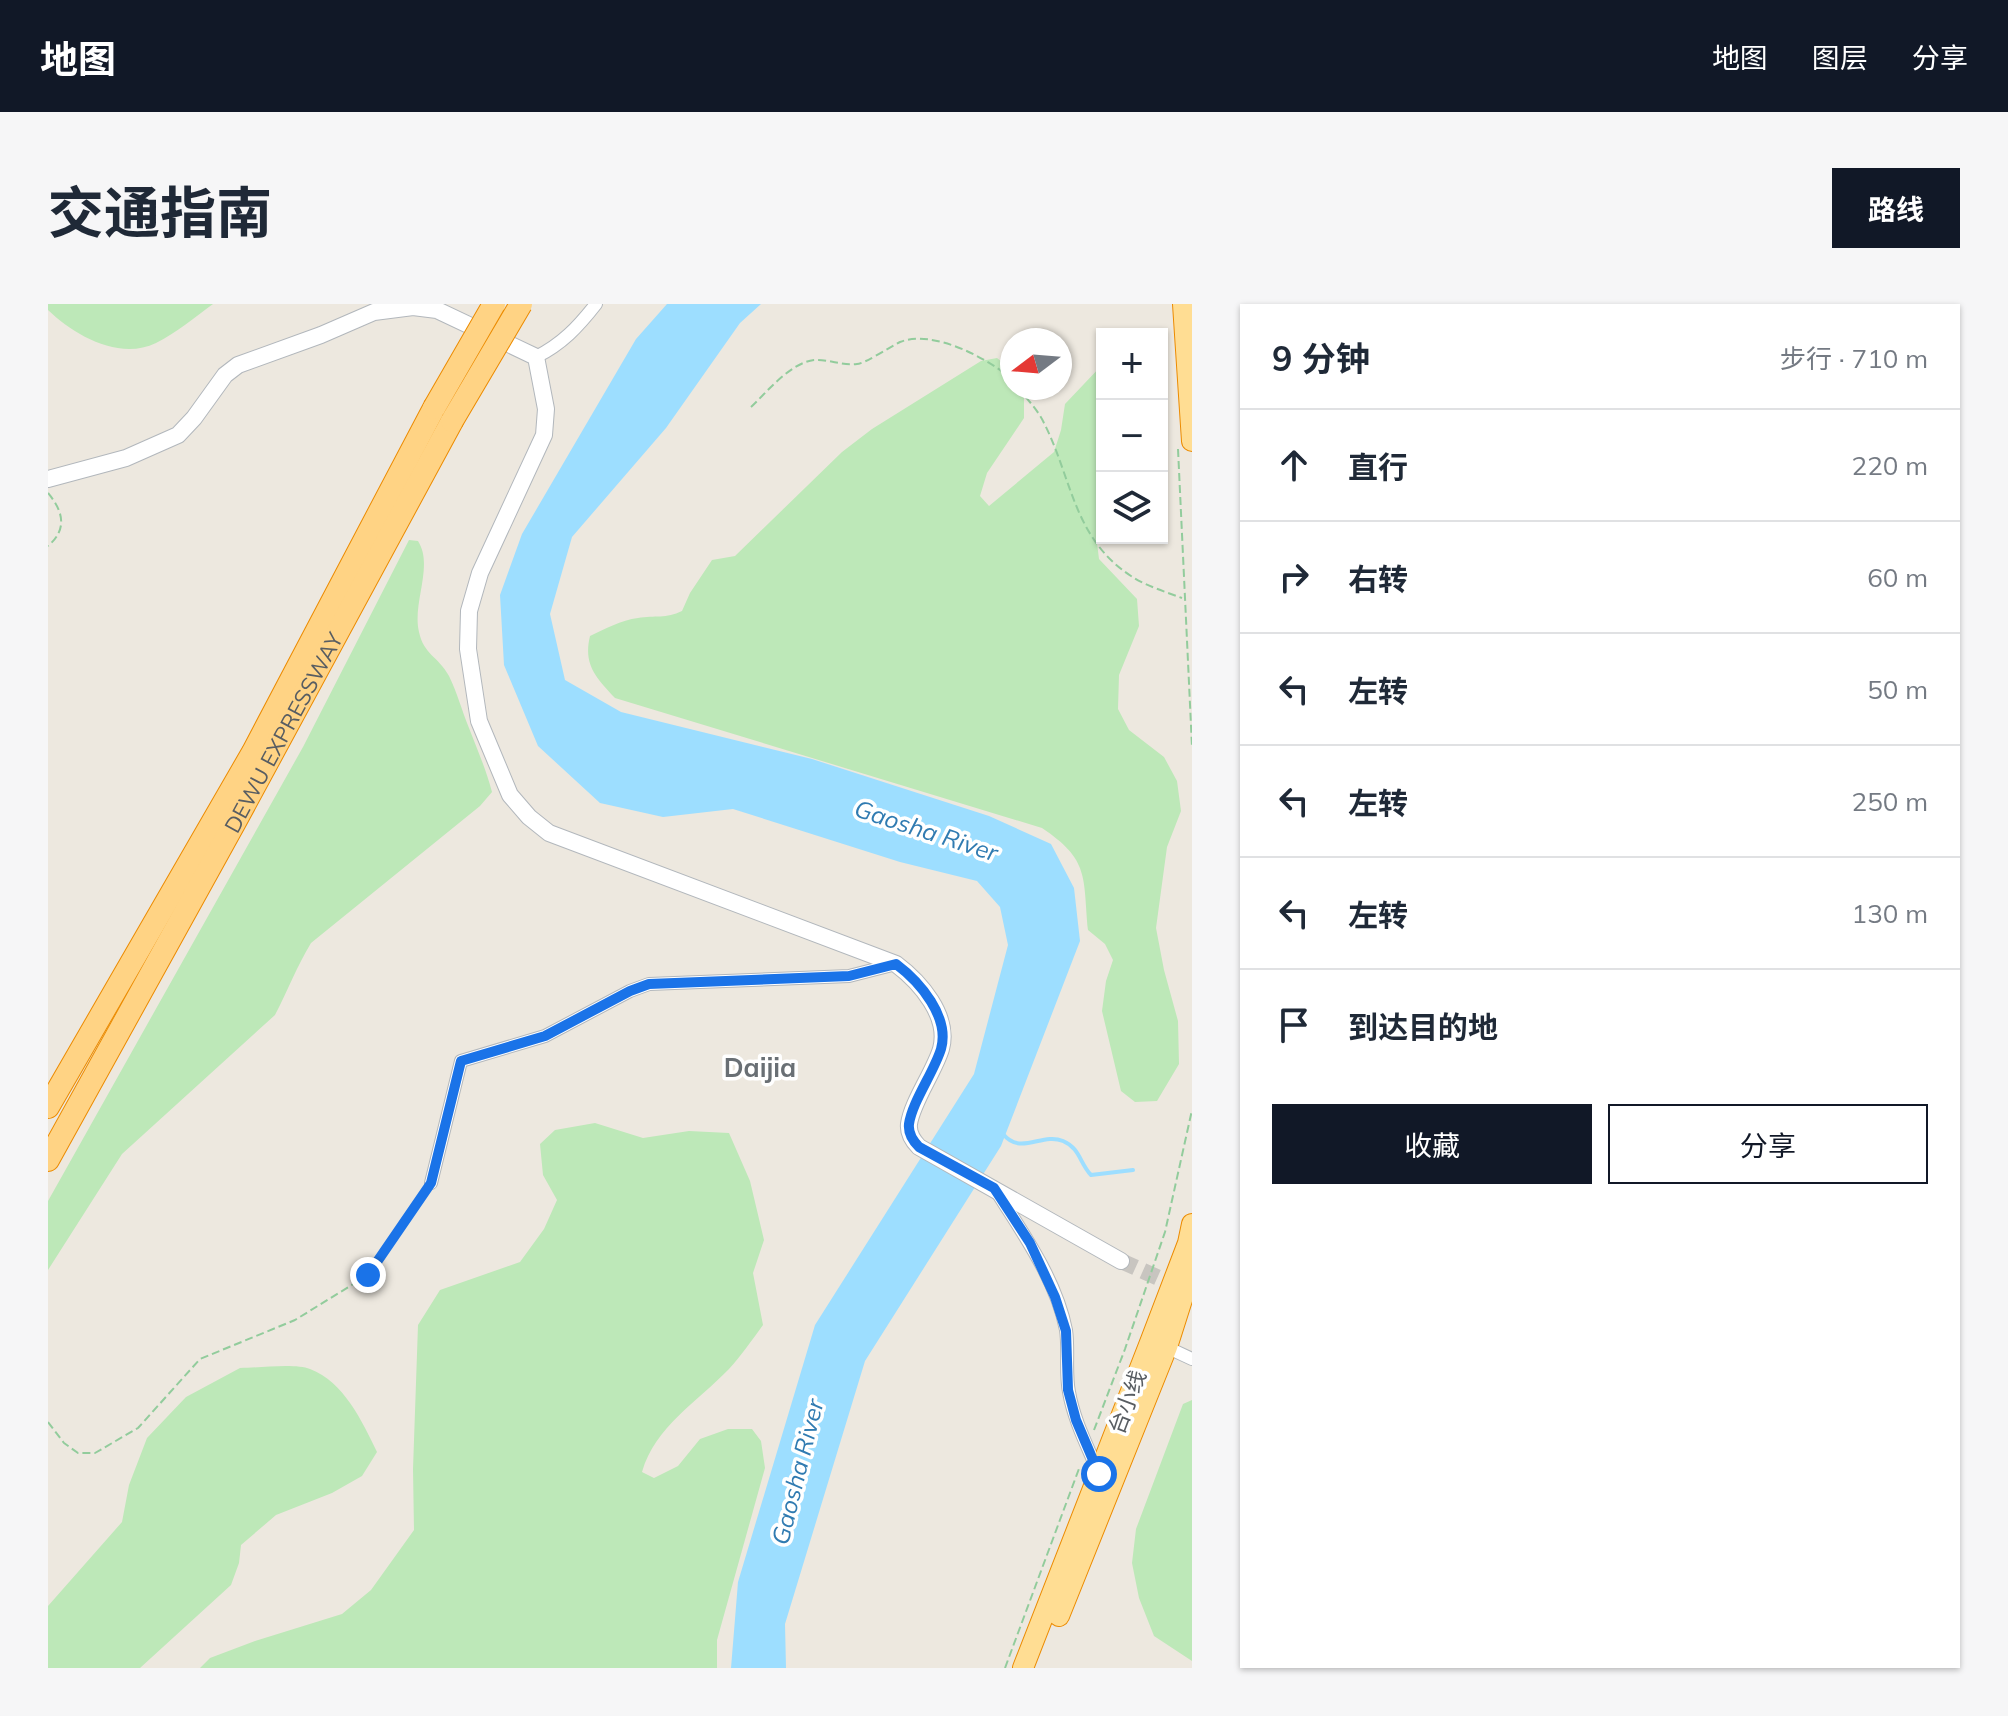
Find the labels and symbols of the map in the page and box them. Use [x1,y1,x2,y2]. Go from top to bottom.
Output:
north arrow [1000,328,1072,400]
street label: DEWU EXPRESSWAY [218,627,349,838]
water label: Gaosha River [851,793,1003,868]
district label: Daijia [724,1051,796,1084]
route end [350,1257,386,1293]
street label: 台小线 [1102,1366,1152,1438]
water label: Gaosha River [764,1395,830,1548]
route start [1081,1456,1117,1492]

